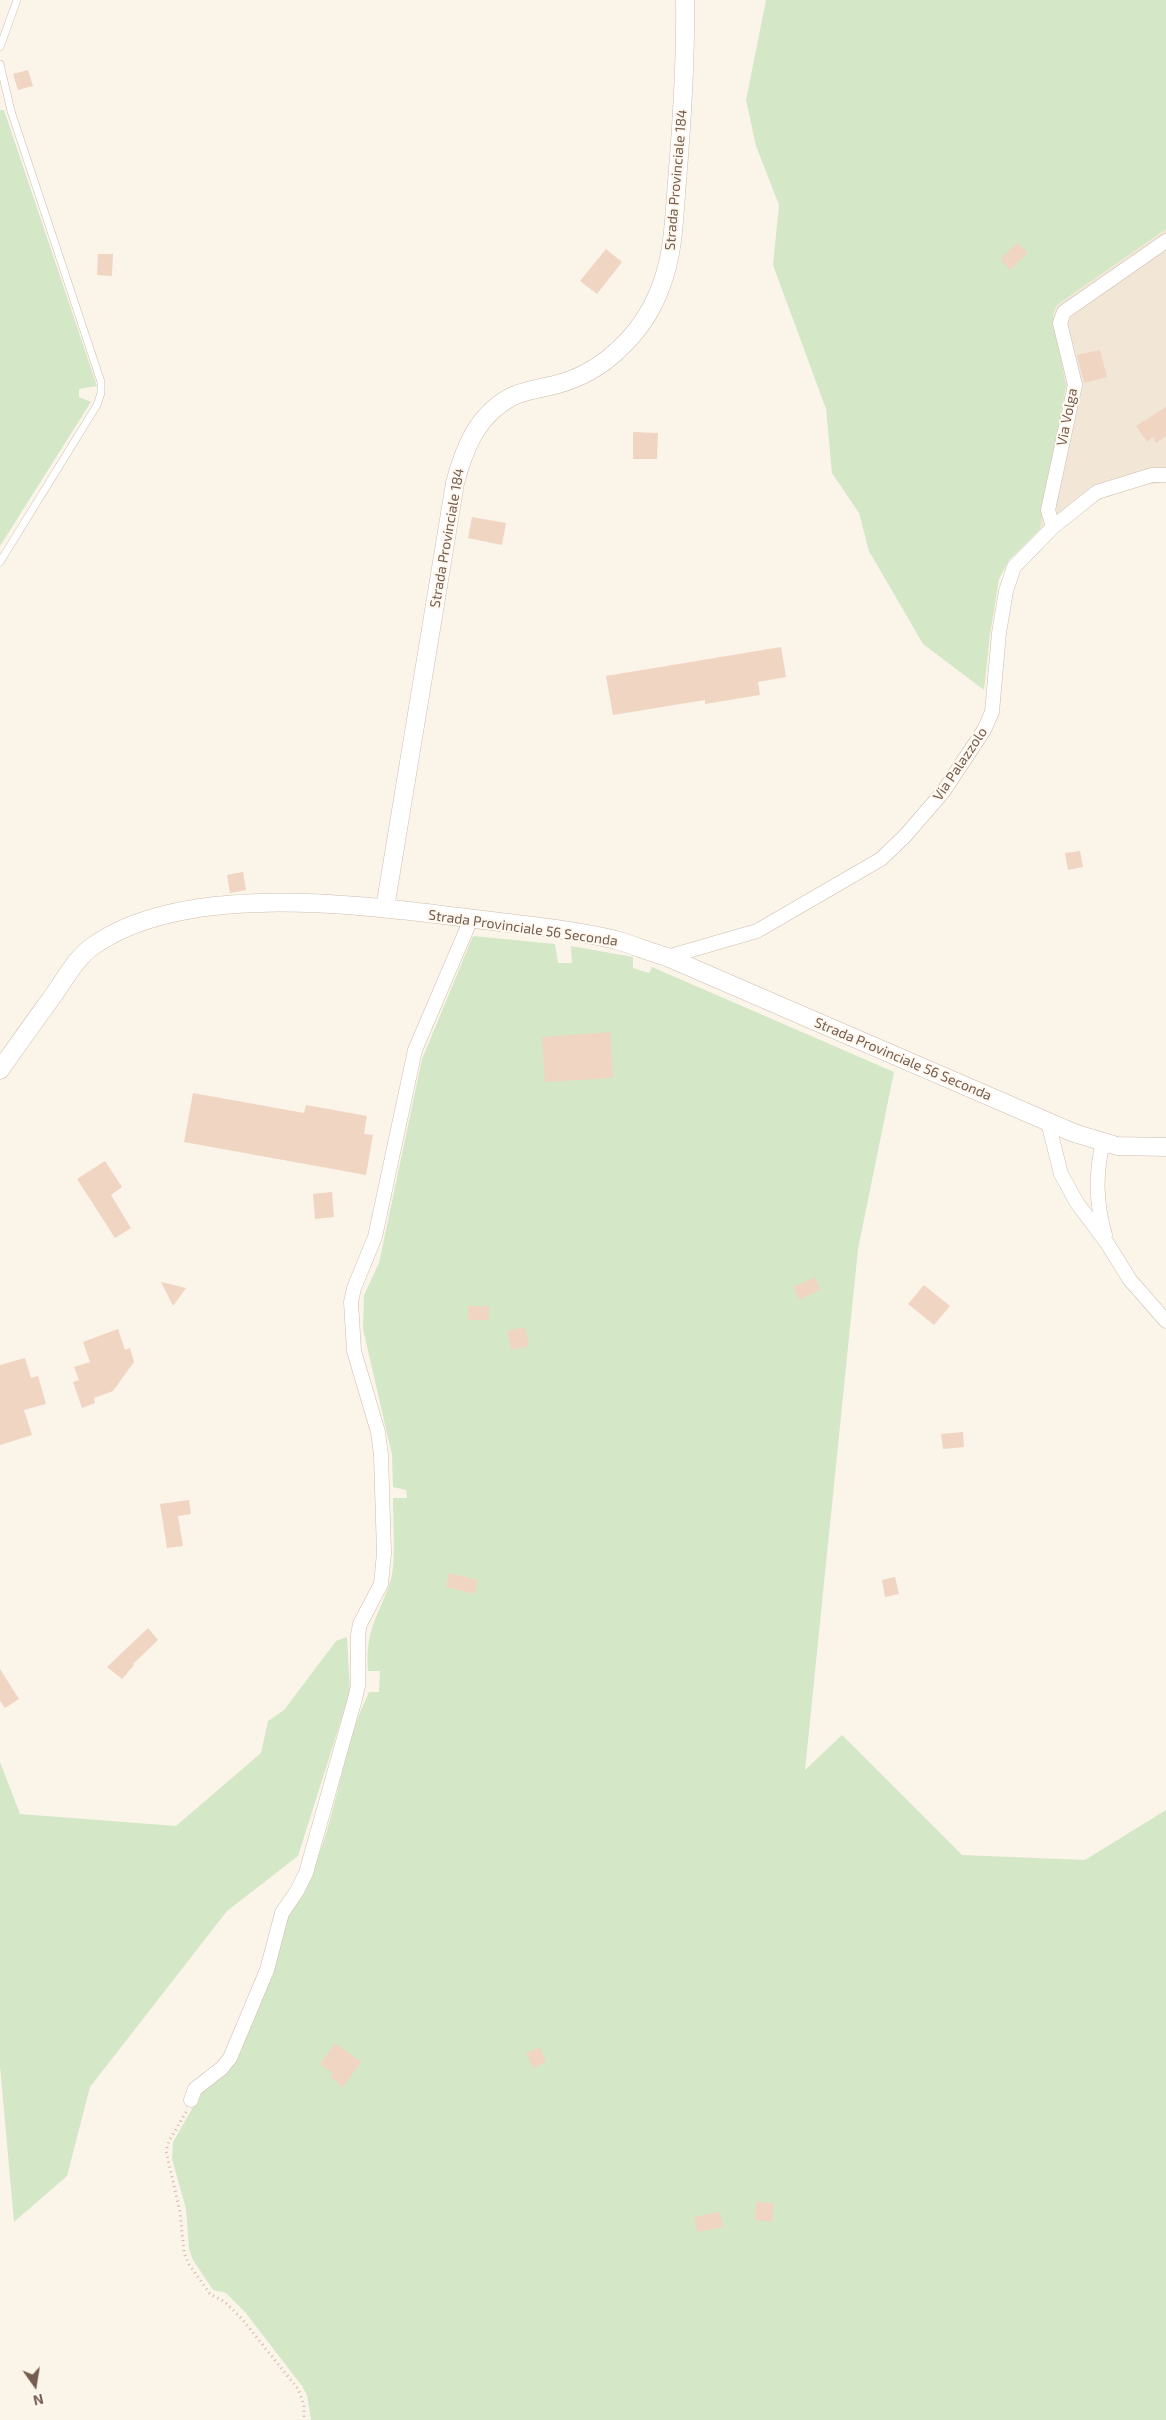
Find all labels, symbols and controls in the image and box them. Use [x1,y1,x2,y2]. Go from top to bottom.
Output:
street label: Strada Provinciale 184 [661,109,691,251]
street label: Via Volga [1053,387,1081,447]
street label: Strada Provinciale 184 [426,467,468,609]
street label: Via Palazzolo [929,724,991,804]
street label: Strada Provinciale 56 Seconda [427,906,619,950]
street label: Strada Provinciale 56 Seconda [812,1014,994,1104]
north arrow [10,2360,60,2410]
text: N [32,2391,45,2410]

